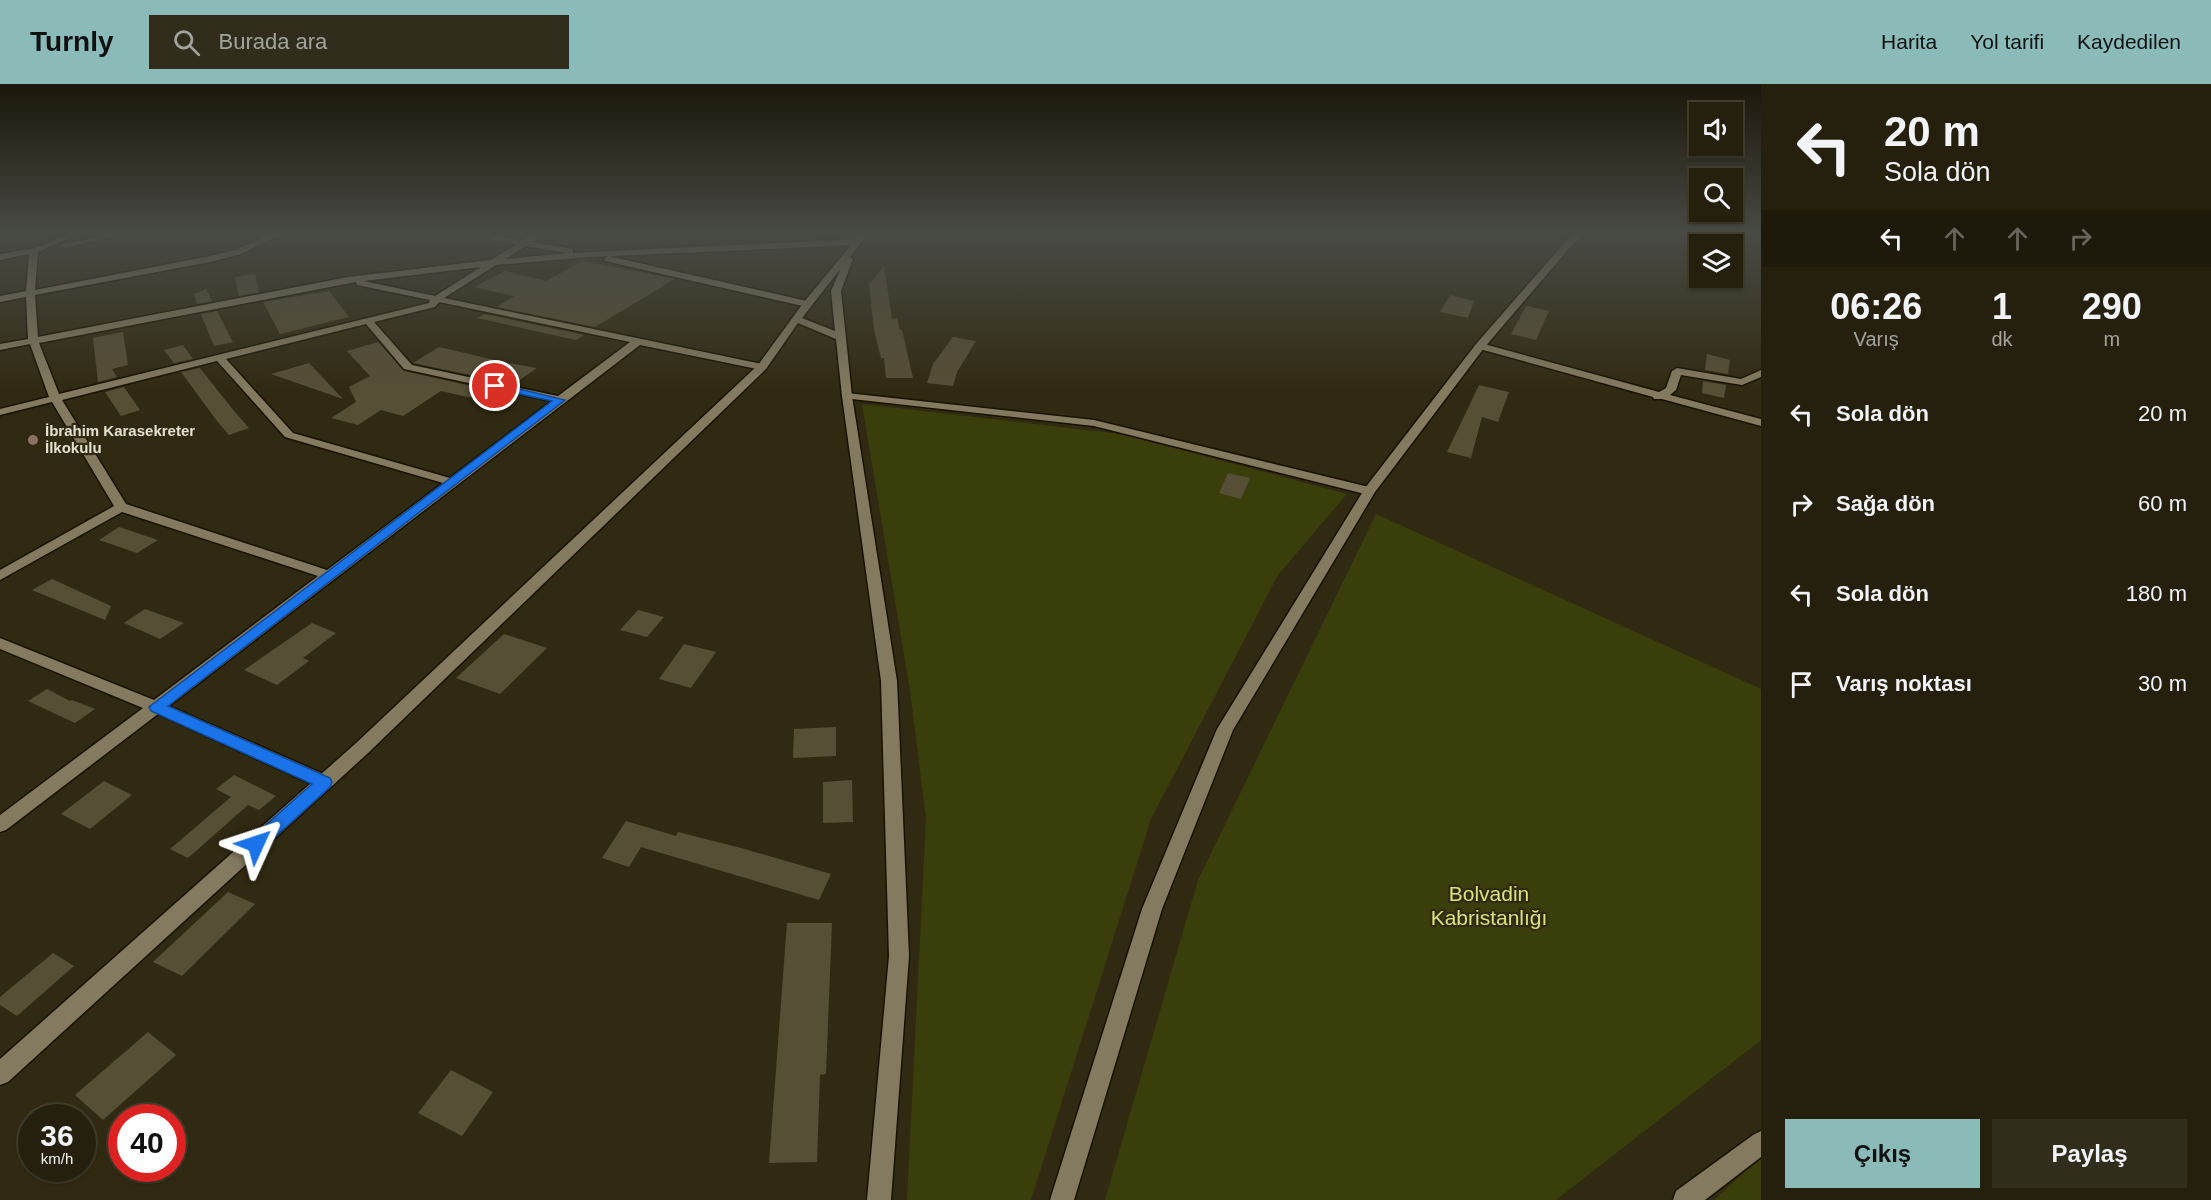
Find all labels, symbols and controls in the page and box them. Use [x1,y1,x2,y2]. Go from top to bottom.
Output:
search box [149,15,569,69]
text: Turnly [30,26,113,57]
icon: search [170,26,203,59]
text: Burada ara [218,29,327,54]
text: Harita [1881,30,1937,53]
text: Yol tarifi [1970,30,2044,53]
text: Kaydedilen [2077,30,2181,53]
map controls [1689,102,1743,288]
button: sound [1689,102,1743,156]
icon: left [1785,108,1863,186]
text: 20 m [1884,108,1980,155]
text: Sola dön [1884,157,1991,187]
button: search [1689,168,1743,222]
icon: left [1875,222,1908,255]
icon: ahead [1938,222,1971,255]
icon: ahead [2001,222,2034,255]
icon: right [2064,222,2097,255]
button: layers [1689,234,1743,288]
text: 06:26 [1830,286,1922,327]
text: 1 [1992,286,2012,327]
text: 290 [2082,286,2142,327]
text: Varış [1854,328,1899,350]
text: dk [1991,328,2013,350]
text: m [2103,328,2120,350]
pin [469,360,520,411]
icon: arrive [478,369,511,402]
icon: left [1785,398,1818,431]
text: Sola dön [1836,401,1929,426]
text: 20 m [2138,401,2187,426]
place label: İbrahim Karasekreter İlkokulu [45,422,195,456]
marker: İbrahim Karasekreter İlkokulu [26,433,40,447]
icon: right [1785,488,1818,521]
text: Sağa dön [1836,491,1935,516]
text: 60 m [2138,491,2187,516]
icon: left [1785,578,1818,611]
text: Sola dön [1836,581,1929,606]
text: 180 m [2126,581,2187,606]
icon: arrive [1785,668,1818,701]
text: Varış noktası [1836,671,1972,696]
text: 30 m [2138,671,2187,696]
position arrow [224,812,288,876]
park label: Bolvadin Kabristanlığı [1431,882,1547,929]
speed limit sign: 40 [108,1104,186,1182]
text: 36 [40,1119,74,1152]
button: Çıkış [1785,1119,1980,1188]
button: Paylaş [1992,1119,2187,1188]
text: km/h [41,1150,73,1167]

